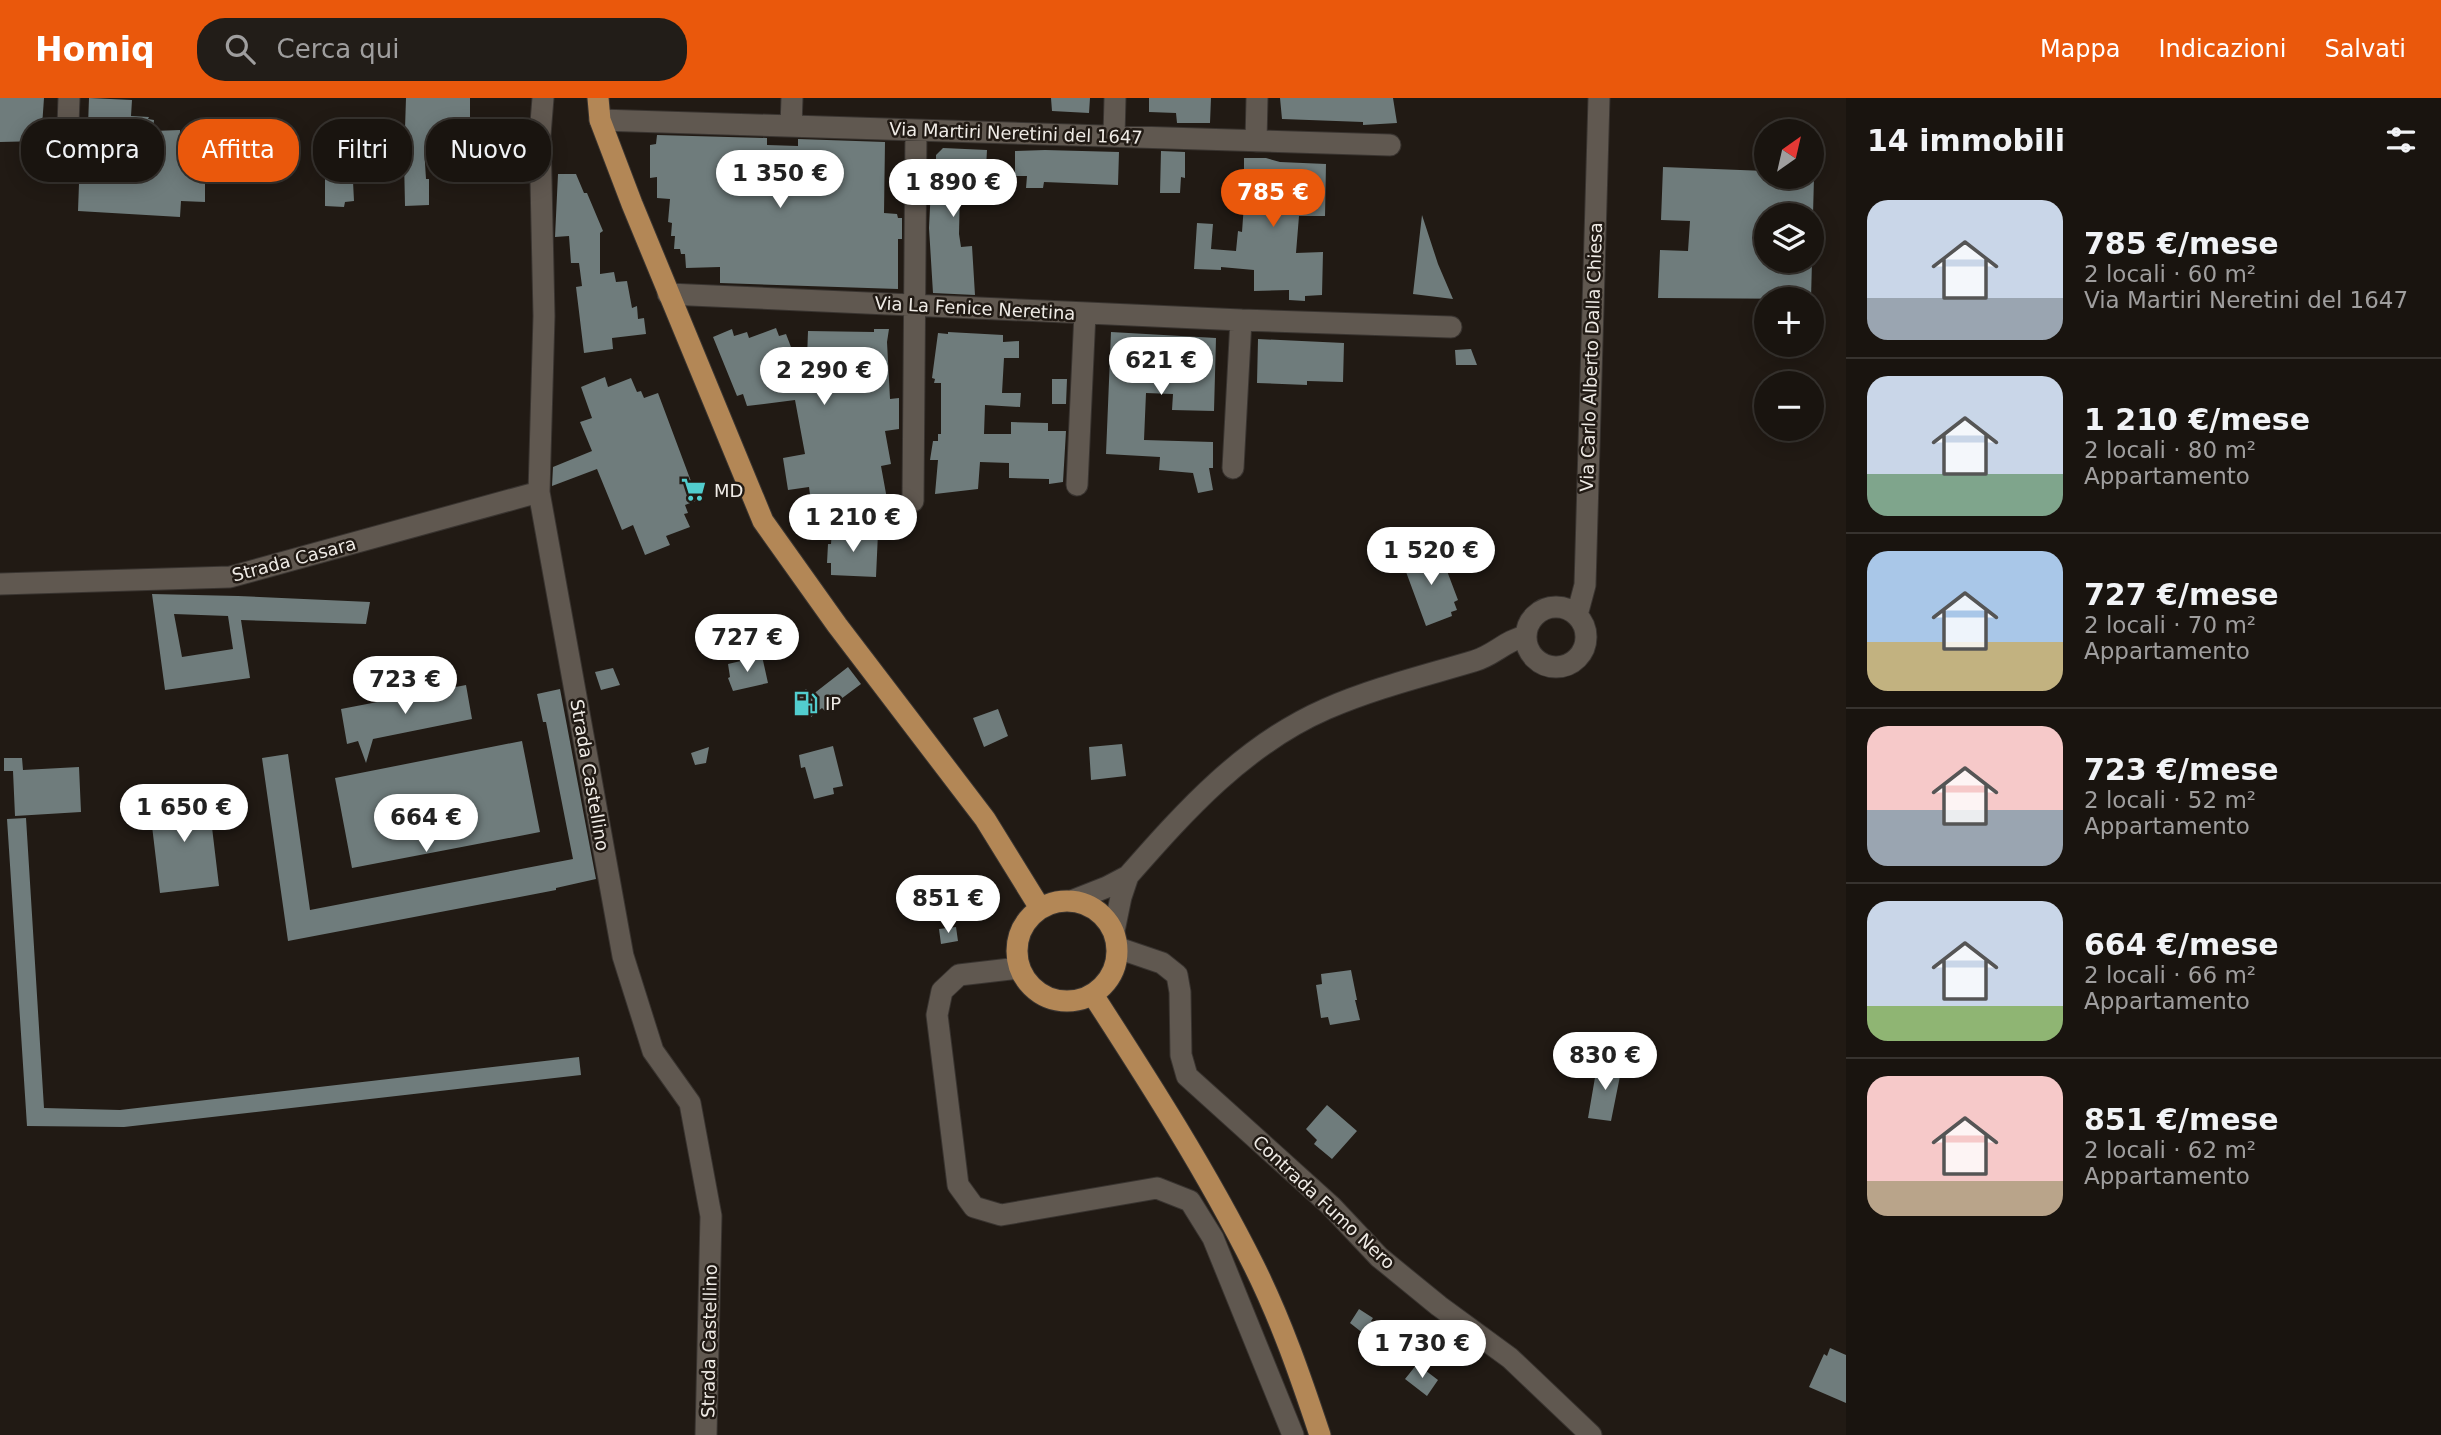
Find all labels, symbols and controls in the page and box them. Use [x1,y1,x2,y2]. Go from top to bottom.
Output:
search box [197,18,687,81]
text: Homiq [35,30,155,69]
icon: search [221,30,259,68]
text: Cerca qui [277,34,400,64]
text: Mappa [2040,35,2120,63]
text: Indicazioni [2158,35,2286,63]
text: Salvati [2324,35,2406,63]
street label: Via Martiri Neretini del 1647 [889,118,1143,148]
chip: Compra [21,119,164,182]
chip: Affitta [178,119,299,182]
chip: Filtri [313,119,412,182]
chip: Nuovo [426,119,551,182]
north arrow [1754,119,1824,189]
map controls [1754,119,1824,441]
icon: filters [2382,121,2420,159]
text: 14 immobili [1867,123,2065,158]
pin: 1 350 € [715,150,845,210]
pin: 1 890 € [888,159,1018,219]
text: 1 350 € [732,160,828,186]
text: 1 890 € [905,169,1001,195]
pin: 785 € [1224,170,1322,229]
text: 785 € [1237,179,1309,205]
button: layers [1754,203,1824,273]
street label: Via Carlo Alberto Dalla Chiesa [1576,222,1606,492]
text: 785 €/mese [2084,226,2279,261]
icon: home [1923,228,2007,312]
text: 2 locali · 60 m² [2084,261,2256,287]
button: + [1754,287,1824,357]
text: Via Martiri Neretini del 1647 [2084,287,2408,313]
street label: Via La Fenice Neretina [874,292,1076,324]
pin: 621 € [1112,338,1210,397]
text: 621 € [1125,347,1197,373]
pin: 2 290 € [759,348,889,407]
text: 2 290 € [776,357,872,383]
button: − [1754,371,1824,441]
text: 1 210 €/mese [2084,402,2310,437]
icon: home [1923,404,2007,488]
text: 2 locali · 80 m² [2084,437,2256,463]
text: Appartamento [2084,463,2250,489]
supermarket icon: MD [680,476,708,504]
place label: MD [714,480,743,501]
pin: 1 210 € [788,494,918,554]
text: 1 210 € [805,504,901,530]
pin: 1 520 € [1366,528,1496,587]
street label: Strada Casara [230,532,358,586]
text: 1 520 € [1383,537,1479,563]
text: 727 €/mese [2084,577,2279,612]
icon: home [1923,579,2007,663]
text: 2 locali · 70 m² [2084,612,2256,638]
pin: 727 € [698,614,796,674]
text: 727 € [711,624,783,650]
text: Appartamento [2084,638,2250,664]
pin: 723 € [356,656,454,716]
text: 723 € [369,666,441,692]
fuel station icon: IP [791,689,819,717]
place label: IP [825,693,841,714]
street label: Strada Castellino [566,698,614,852]
text: 723 €/mese [2084,752,2279,787]
icon: home [1923,754,2007,838]
pin: 1 650 € [119,784,249,844]
text: 2 locali · 52 m² [2084,787,2256,813]
text: 1 650 € [136,794,232,820]
pin: 664 € [377,794,475,854]
text: 664 € [390,804,462,830]
text: Appartamento [2084,813,2250,839]
pin: 851 € [899,876,997,935]
text: 851 € [912,885,984,911]
text: 664 €/mese [2084,927,2279,962]
icon: home [1923,929,2007,1013]
text: 2 locali · 66 m² [2084,962,2256,988]
text: Appartamento [2084,988,2250,1014]
pin: 830 € [1556,1032,1654,1092]
text: 830 € [1569,1042,1641,1068]
text: 851 €/mese [2084,1102,2279,1137]
icon: home [1923,1104,2007,1188]
street label: Contrada Fumo Nero [1249,1131,1399,1273]
text: 2 locali · 62 m² [2084,1137,2256,1163]
text: Appartamento [2084,1163,2250,1189]
street label: Strada Castellino [697,1264,721,1418]
pin: 1 730 € [1357,1320,1487,1380]
text: 1 730 € [1374,1330,1470,1356]

